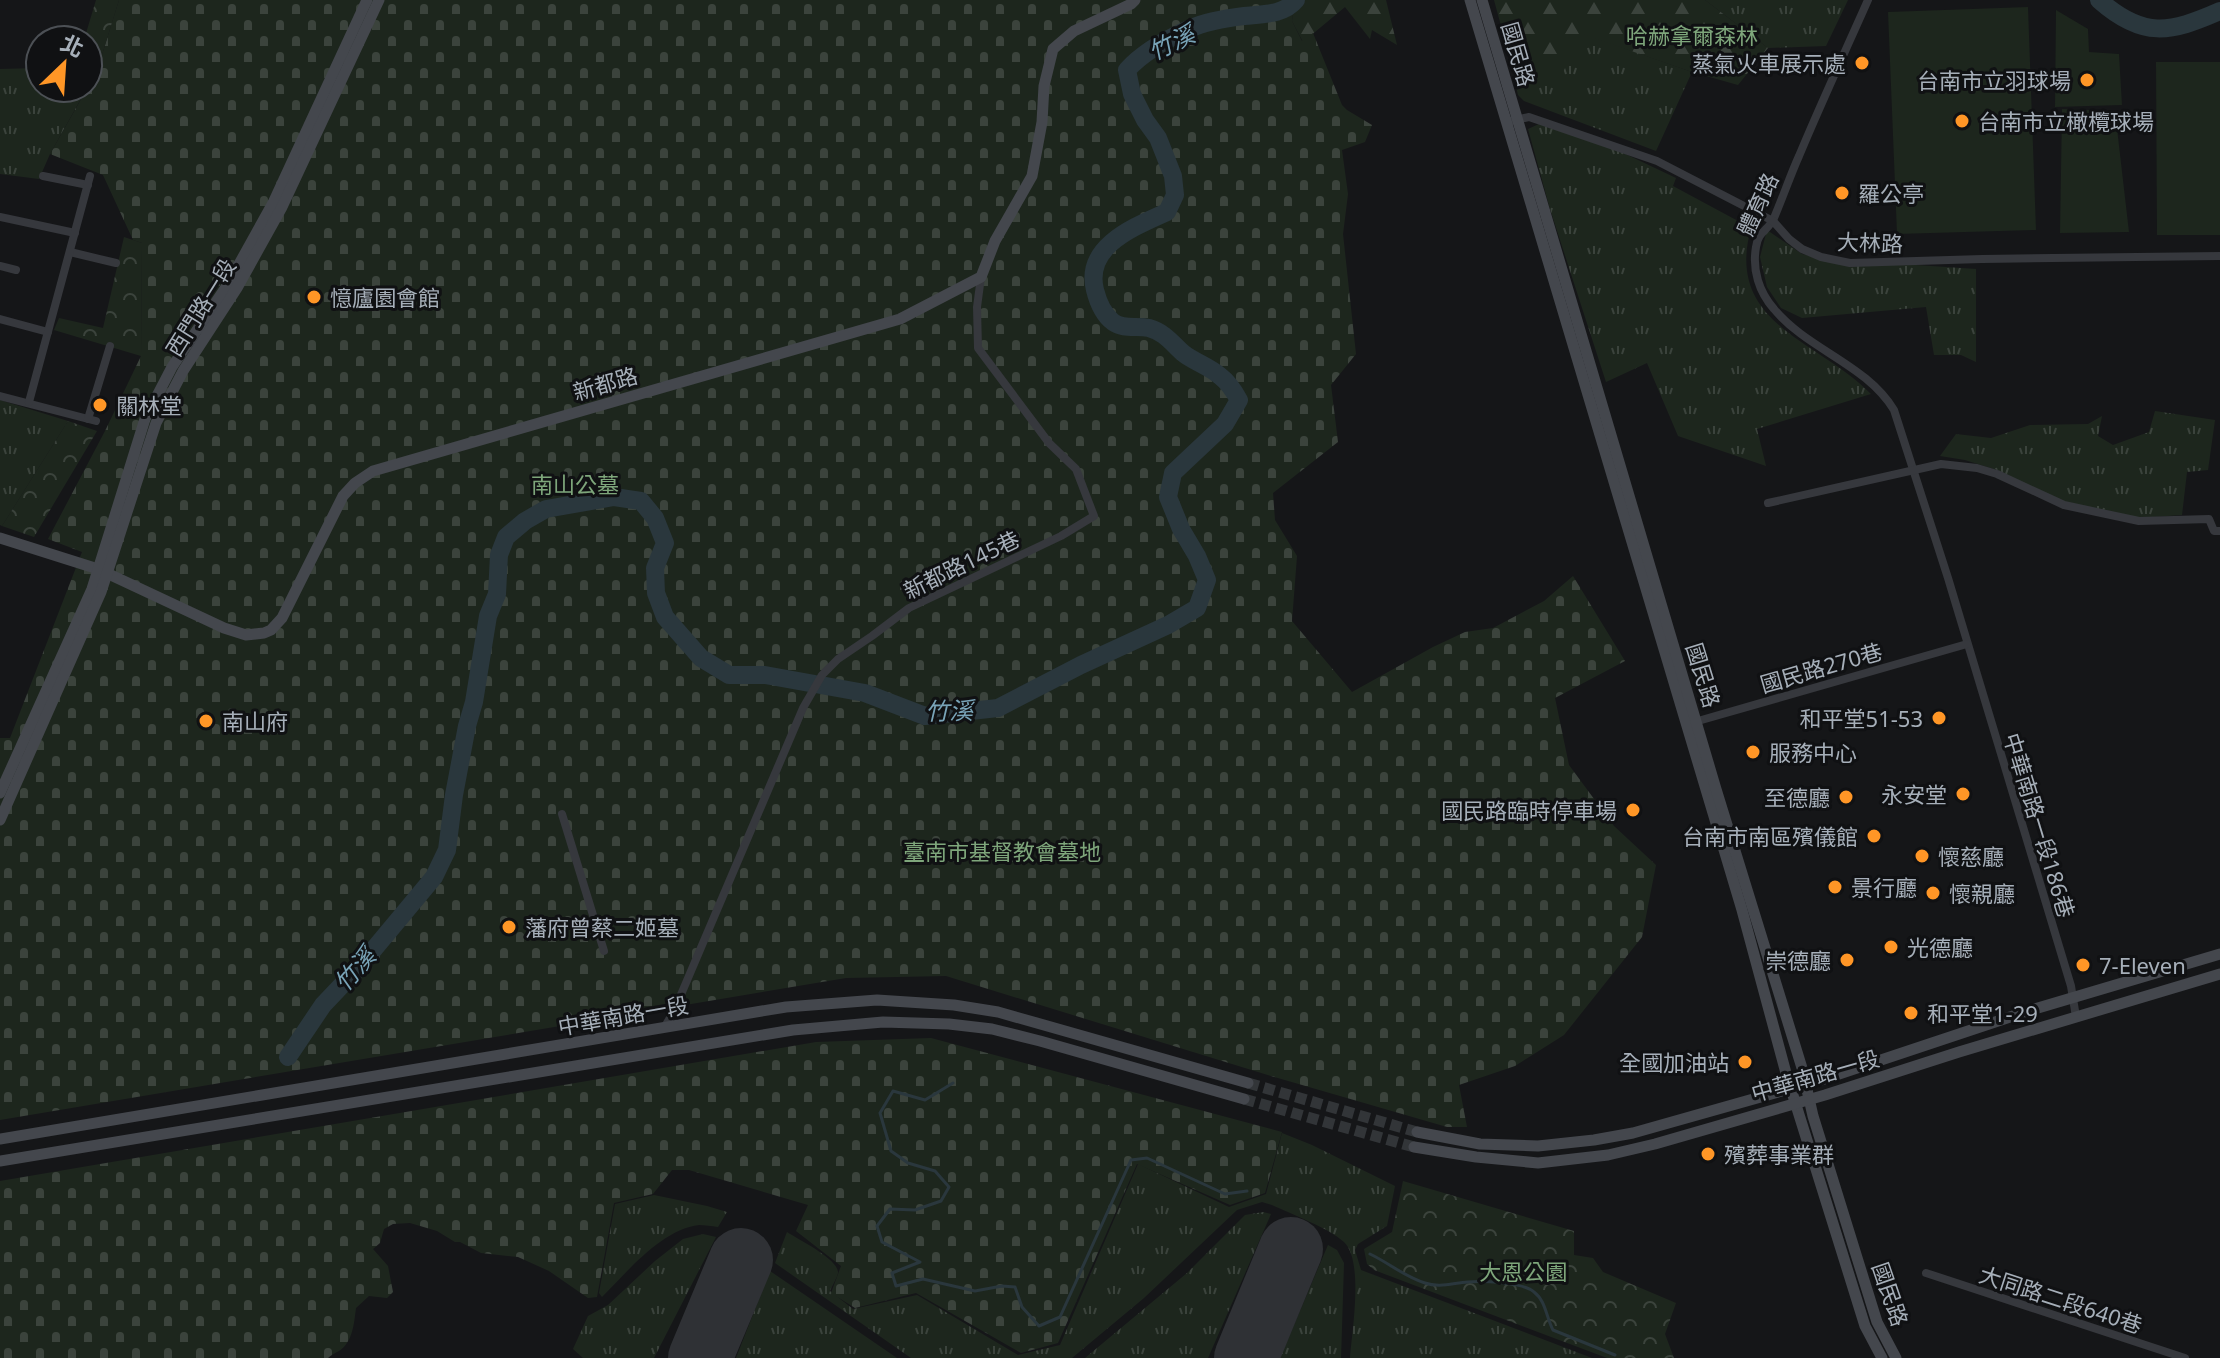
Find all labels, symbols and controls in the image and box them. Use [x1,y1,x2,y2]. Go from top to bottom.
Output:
water label: 竹溪 [1142,15,1203,67]
street label: 國民路 [1495,18,1543,90]
park label: 哈赫拿爾森林 [1626,20,1758,50]
north arrow [24,24,104,104]
text: 北 [57,27,89,63]
place label: 蒸氣火車展示處 [1692,48,1846,78]
marker: 蒸氣火車展示處 [1853,54,1871,72]
place label: 台南市立羽球場 [1917,65,2071,95]
marker: 台南市立羽球場 [2078,71,2096,89]
place label: 台南市立橄欖球場 [1978,106,2154,136]
marker: 台南市立橄欖球場 [1953,112,1971,130]
street label: 體育路 [1729,168,1785,240]
place label: 羅公亭 [1858,178,1924,208]
marker: 羅公亭 [1833,184,1851,202]
street label: 大林路 [1836,226,1904,258]
street label: 西門路一段 [158,252,242,362]
place label: 憶廬園會館 [330,282,440,312]
marker: 憶廬園會館 [305,288,323,306]
street label: 新都路 [569,359,641,407]
place label: 關林堂 [116,390,182,420]
marker: 關林堂 [91,396,109,414]
park label: 南山公墓 [531,469,619,499]
street label: 新都路145巷 [898,523,1024,605]
street label: 國民路270巷 [1756,635,1886,699]
street label: 國民路 [1680,639,1728,711]
water label: 竹溪 [925,693,976,727]
place label: 和平堂51-53 [1800,703,1923,733]
place label: 南山府 [222,706,288,736]
marker: 和平堂51-53 [1930,709,1948,727]
marker: 南山府 [197,712,215,730]
street label: 中華南路一段186巷 [1998,729,2082,921]
place label: 服務中心 [1769,737,1857,767]
marker: 服務中心 [1744,743,1762,761]
place label: 永安堂 [1881,779,1947,809]
place label: 至德廳 [1764,782,1830,812]
marker: 永安堂 [1954,785,1972,803]
marker: 至德廳 [1837,788,1855,806]
place label: 國民路臨時停車場 [1441,795,1617,825]
marker: 國民路臨時停車場 [1624,801,1642,819]
place label: 台南市南區殯儀館 [1682,821,1858,851]
marker: 台南市南區殯儀館 [1865,827,1883,845]
park label: 臺南市基督教會墓地 [903,836,1101,866]
place label: 懷慈廳 [1938,841,2004,871]
marker: 懷慈廳 [1913,847,1931,865]
place label: 景行廳 [1851,872,1917,902]
marker: 景行廳 [1826,878,1844,896]
place label: 懷親廳 [1949,878,2015,908]
marker: 懷親廳 [1924,884,1942,902]
place label: 藩府曾蔡二姬墓 [525,912,679,942]
marker: 藩府曾蔡二姬墓 [500,918,518,936]
place label: 光德廳 [1907,932,1973,962]
water label: 竹溪 [326,938,384,998]
marker: 光德廳 [1882,938,1900,956]
place label: 崇德廳 [1765,945,1831,975]
place label: 7-Eleven [2099,950,2186,980]
marker: 崇德廳 [1838,951,1856,969]
marker: 7-Eleven [2074,956,2092,974]
street label: 中華南路一段 [555,989,691,1041]
place label: 和平堂1-29 [1927,998,2038,1028]
marker: 和平堂1-29 [1902,1004,1920,1022]
street label: 中華南路一段 [1747,1042,1883,1108]
place label: 全國加油站 [1619,1047,1729,1077]
marker: 全國加油站 [1736,1053,1754,1071]
place label: 殯葬事業群 [1724,1139,1834,1169]
marker: 殯葬事業群 [1699,1145,1717,1163]
park label: 大恩公園 [1479,1256,1567,1286]
street label: 國民路 [1866,1258,1916,1330]
street label: 大同路二段640巷 [1976,1259,2146,1339]

